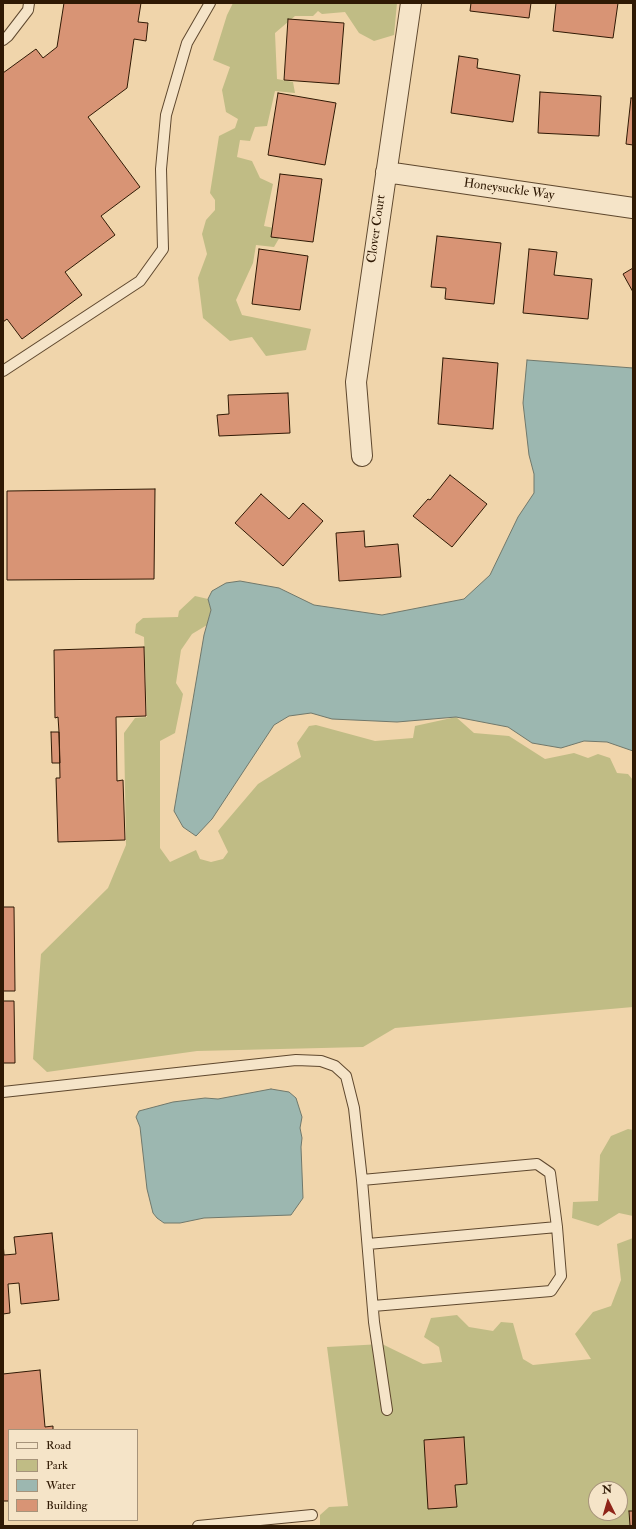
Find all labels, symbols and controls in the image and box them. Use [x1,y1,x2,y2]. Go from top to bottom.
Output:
street label: Honeysuckle Way [462,176,556,204]
street label: Clover Court [364,194,390,264]
legend [8,1429,138,1521]
text: Road [46,1438,71,1453]
text: Park [46,1458,68,1473]
text: Water [46,1478,75,1493]
north arrow [588,1481,628,1521]
text: N [602,1483,612,1496]
text: Building [46,1498,87,1513]

